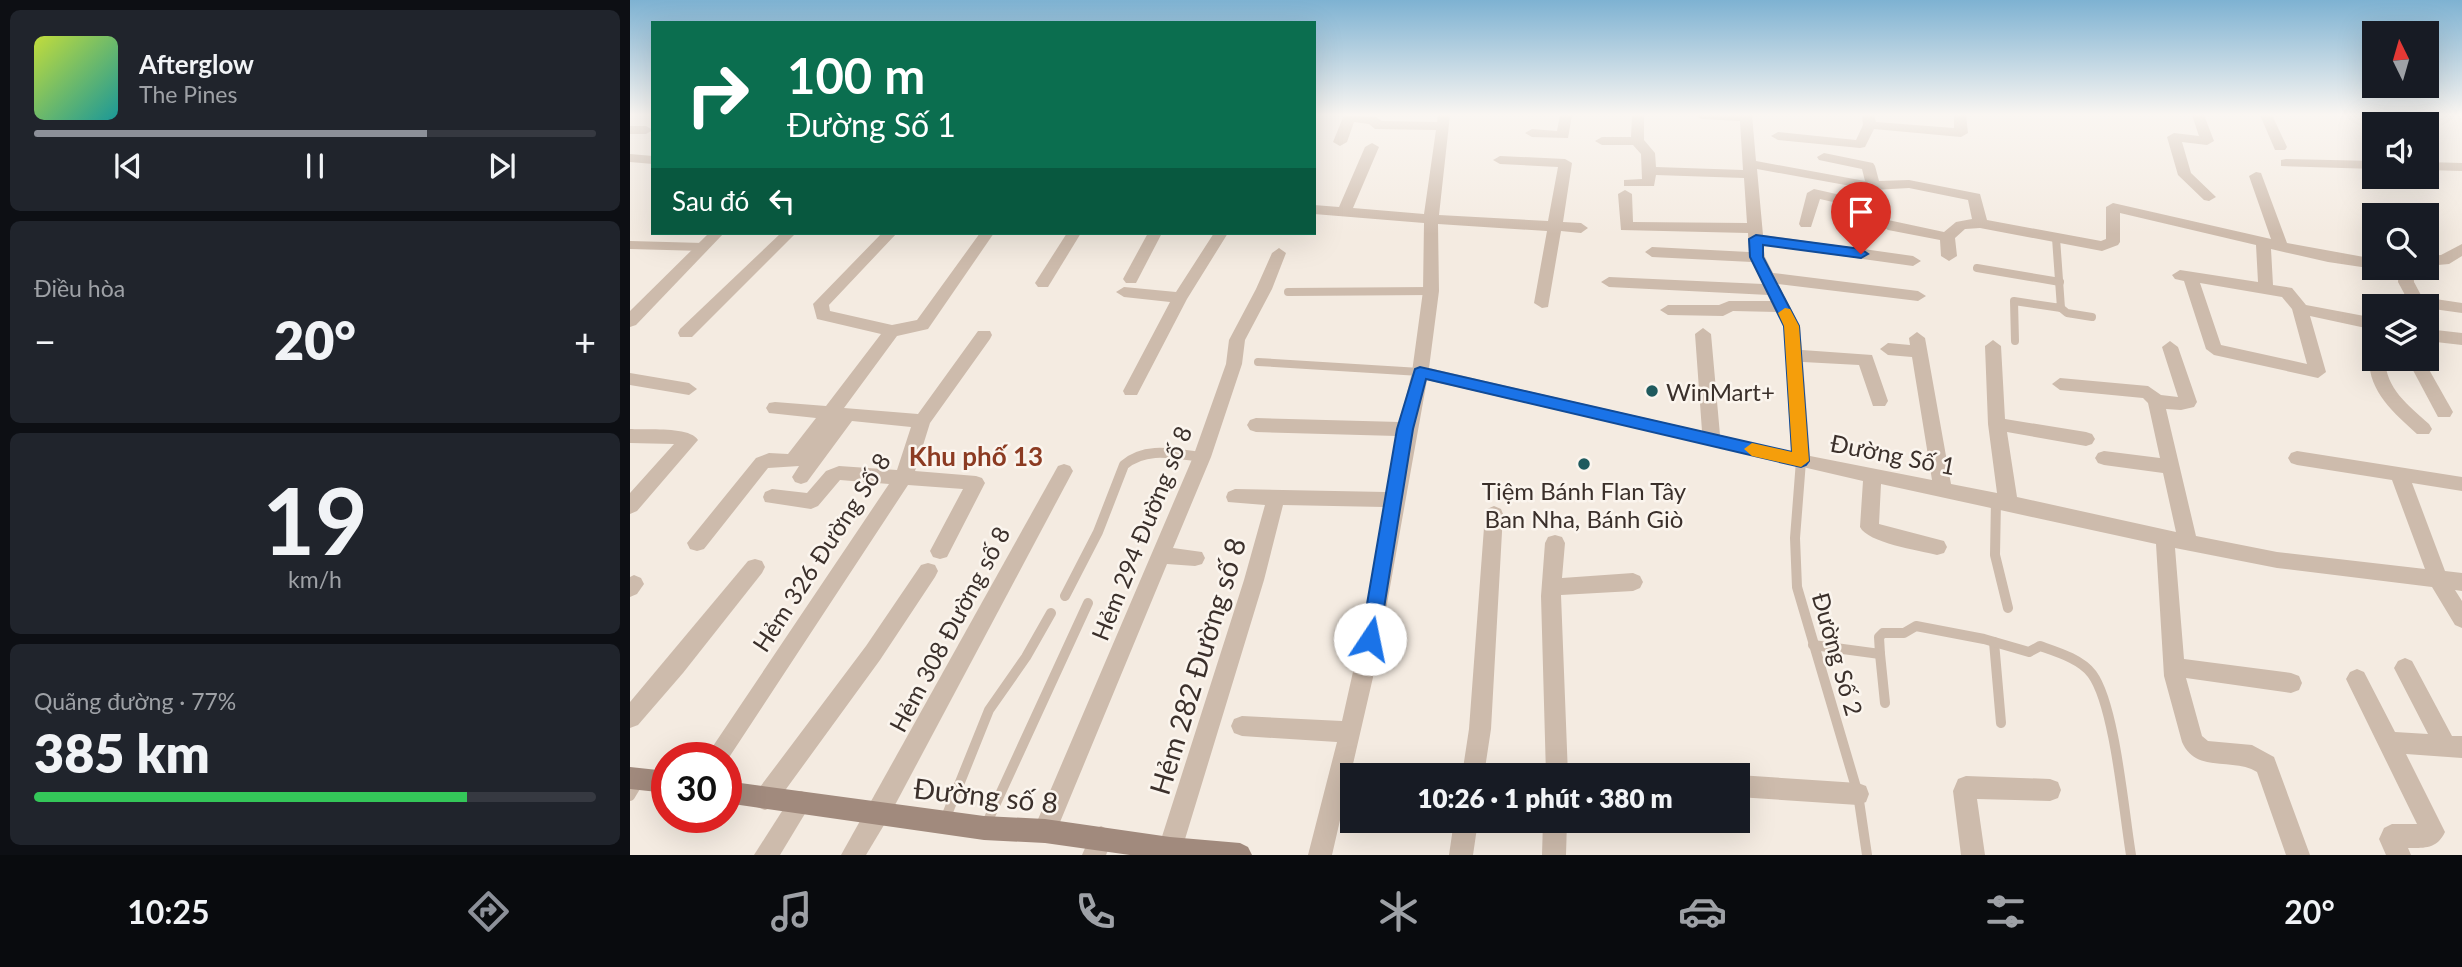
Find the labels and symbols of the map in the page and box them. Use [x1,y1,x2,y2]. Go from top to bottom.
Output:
north arrow [2362,21,2440,98]
pin [1831,182,1891,254]
place label: WinMart+ [1666,377,1775,406]
marker: WinMart+ [1644,383,1660,399]
street label: Hẻm 294 Đường số 8 [1085,422,1197,644]
street label: Đường Số 1 [1828,428,1958,480]
district label: Khu phố 13 [909,440,1043,472]
street label: Hẻm 326 Đường Số 8 [746,447,896,657]
marker: Tiệm Bánh Flan Tây Ban Nha, Bánh Giò [1576,456,1592,472]
place label: Tiệm Bánh Flan Tây Ban Nha, Bánh Giò [1482,476,1687,533]
street label: Hẻm 308 Đường số 8 [883,521,1015,737]
street label: Hẻm 282 Đường số 8 [1142,534,1252,798]
street label: Đường Số 2 [1807,589,1869,719]
position arrow [1333,602,1407,676]
speed limit sign: 30 [651,742,742,833]
street label: Đường số 8 [912,771,1060,819]

